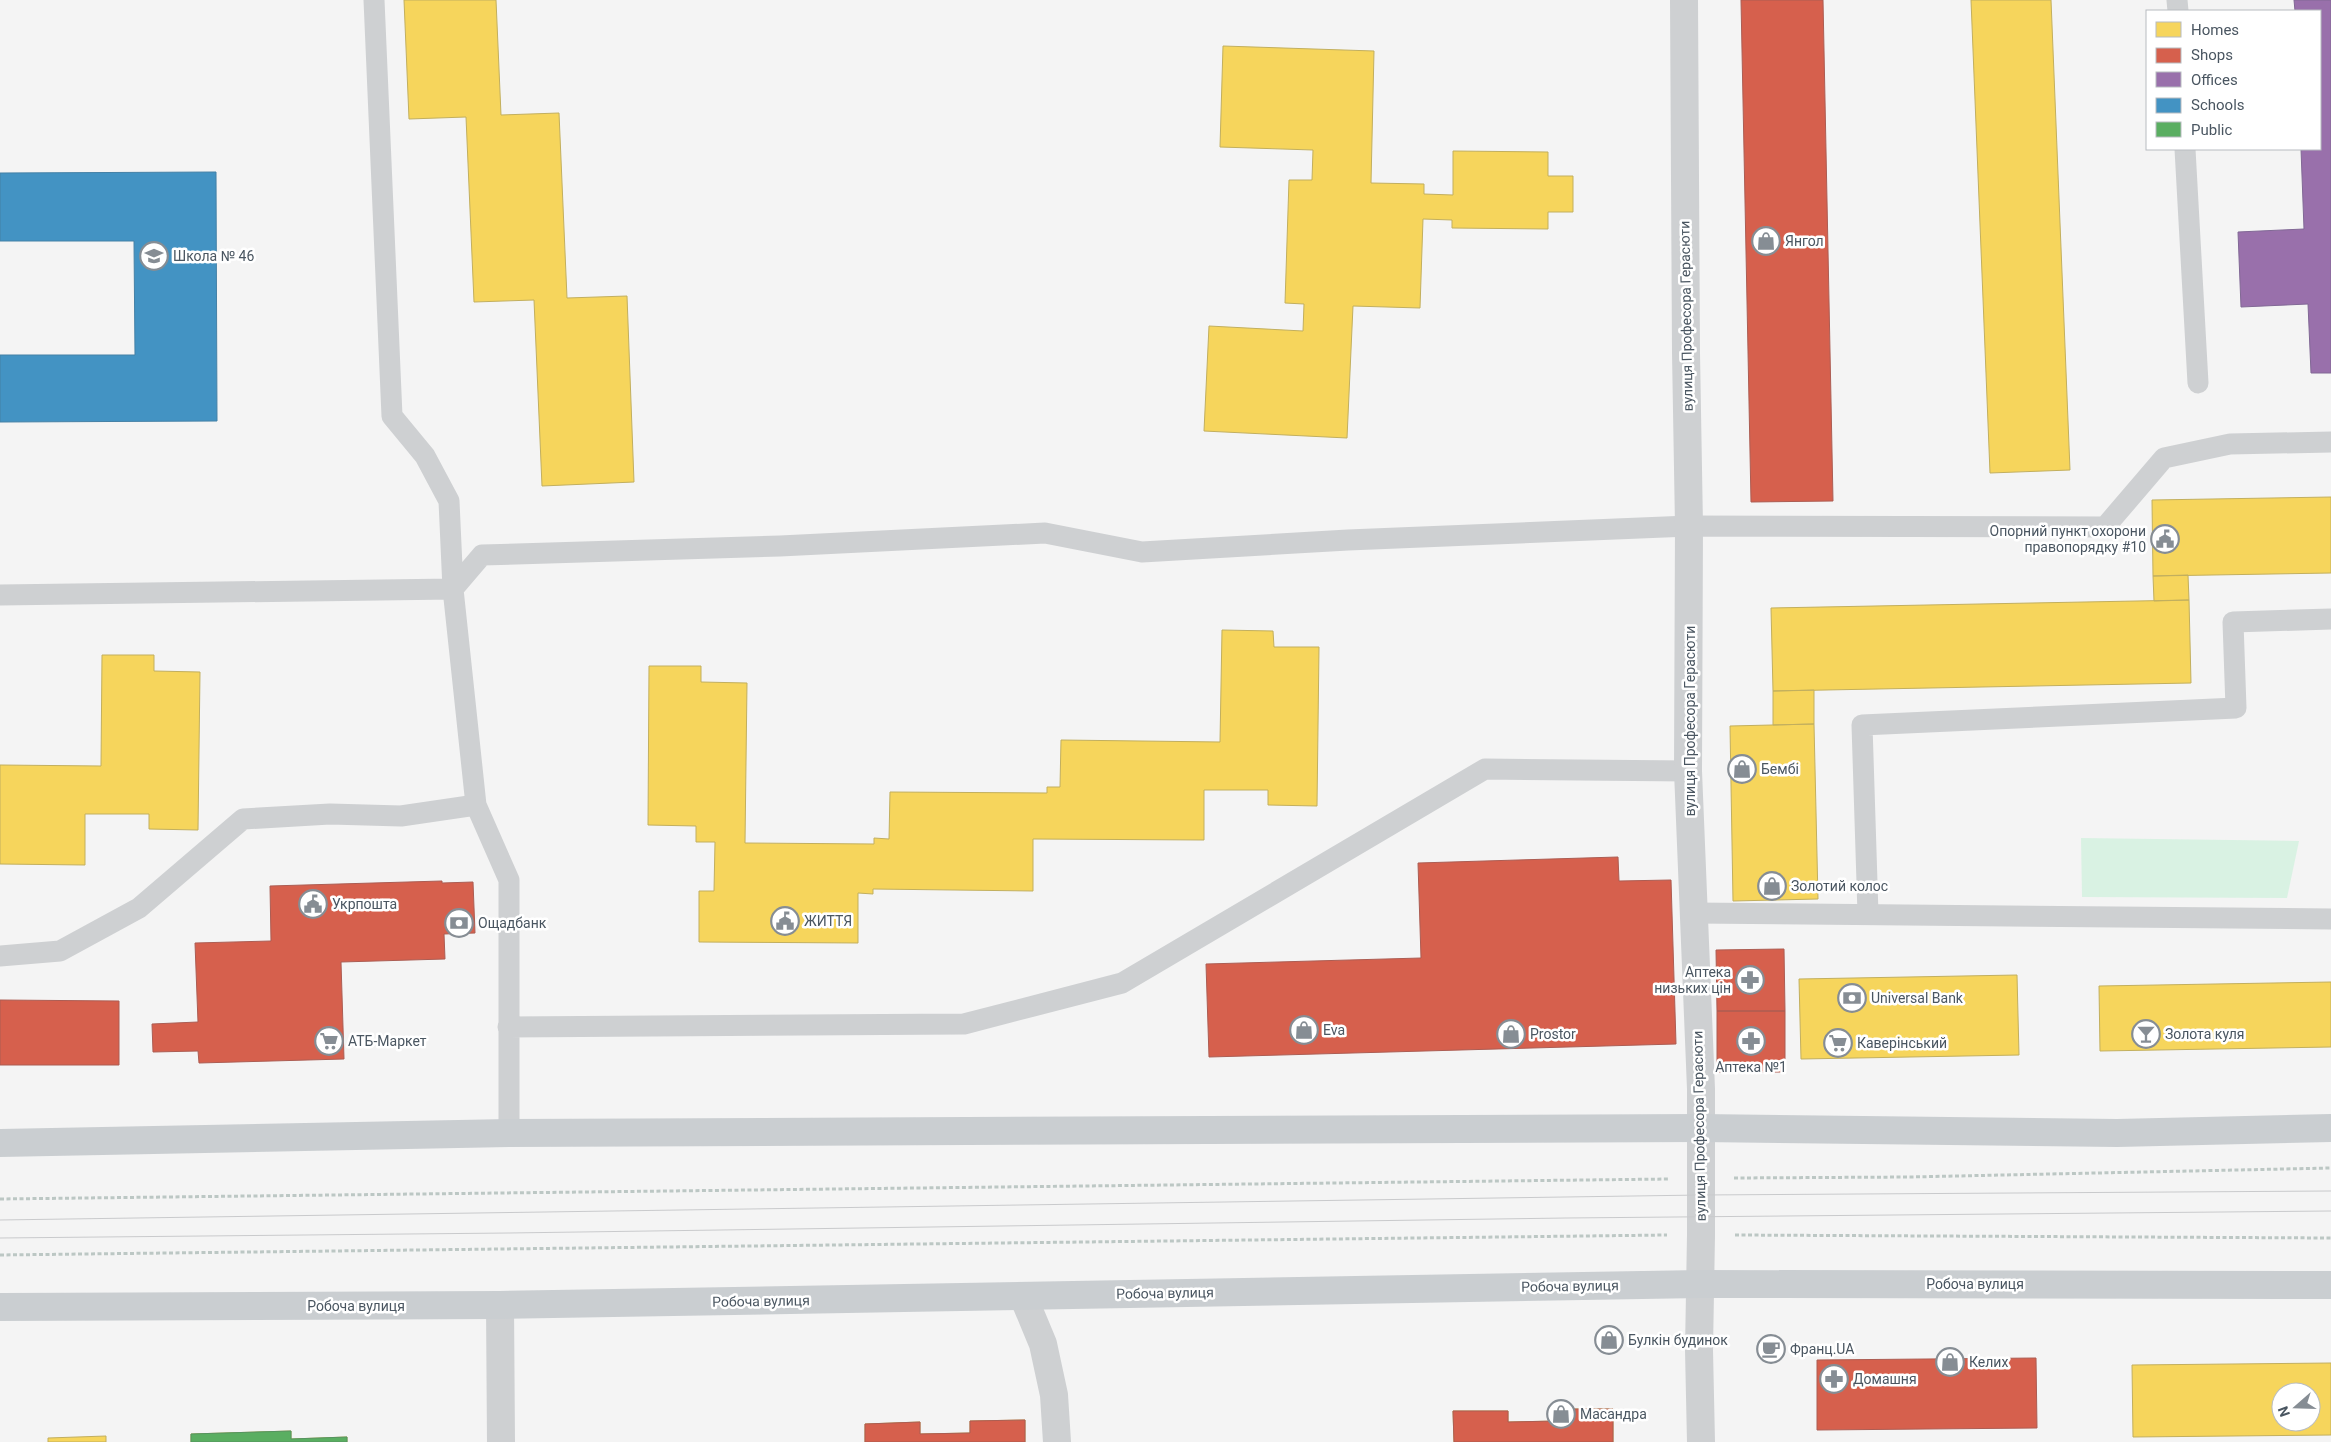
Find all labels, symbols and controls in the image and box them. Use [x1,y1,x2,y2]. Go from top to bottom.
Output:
legend [2146,10,2321,150]
text: Homes [2191,21,2239,39]
text: Shops [2191,46,2233,64]
text: Offices [2191,71,2238,89]
text: Schools [2191,96,2245,114]
text: Public [2191,121,2232,139]
street label: вулиця Професора Герасюти [1676,221,1696,411]
shop icon: Янгол [1751,226,1781,256]
place label: Янгол [1785,233,1824,249]
school or university icon: Школа № 46 [139,241,169,271]
place label: Школа № 46 [173,248,254,264]
place label: Опорний пункт охорони правопорядку #10 [1990,523,2146,555]
public building icon: Опорний пункт охорони правопорядку #10 [2150,524,2180,554]
street label: вулиця Професора Герасюти [1682,626,1698,816]
shop icon: Бембі [1727,754,1757,784]
place label: Бембі [1761,761,1799,777]
shop icon: Золотий колос [1757,871,1787,901]
place label: Золотий колос [1791,878,1888,894]
public building icon: Укрпошта [298,889,328,919]
place label: Укрпошта [332,896,397,912]
public building icon: ЖИТТЯ [770,906,800,936]
bank icon: Ощадбанк [444,908,474,938]
place label: ЖИТТЯ [804,913,852,929]
place label: Ощадбанк [478,915,547,931]
place label: Аптека низьких цін [1654,964,1731,996]
pharmacy icon: Аптека низьких цін [1735,965,1765,995]
bank icon: Universal Bank [1837,983,1867,1013]
place label: Universal Bank [1871,990,1964,1006]
shop icon: Eva [1289,1015,1319,1045]
shop icon: Prostor [1496,1019,1526,1049]
bar icon: Золота куля [2131,1019,2161,1049]
place label: Eva [1323,1022,1345,1038]
supermarket icon: АТБ-Маркет [314,1026,344,1056]
place label: Prostor [1530,1026,1576,1042]
pharmacy icon: Аптека №1 [1736,1026,1766,1056]
place label: Золота куля [2165,1026,2245,1042]
supermarket icon: Каверінський [1823,1028,1853,1058]
street label: вулиця Професора Герасюти [1689,1031,1709,1221]
place label: АТБ-Маркет [348,1033,427,1049]
place label: Каверінський [1857,1035,1947,1051]
place label: Аптека №1 [1715,1059,1787,1075]
street label: Робоча вулиця [1926,1276,2024,1292]
street label: Робоча вулиця [1521,1277,1619,1295]
street label: Робоча вулиця [1116,1284,1214,1302]
street label: Робоча вулиця [712,1292,810,1310]
street label: Робоча вулиця [307,1298,405,1314]
shop icon: Булкін будинок [1594,1325,1624,1355]
place label: Булкін будинок [1628,1332,1728,1348]
cafe icon: Франц.UA [1756,1334,1786,1364]
place label: Франц.UA [1790,1341,1854,1357]
shop icon: Келих [1935,1347,1965,1377]
place label: Келих [1969,1354,2008,1370]
pharmacy icon: Домашня [1819,1364,1849,1394]
place label: Домашня [1853,1371,1917,1387]
north arrow [2271,1382,2321,1432]
shop icon: Масандра [1546,1399,1576,1429]
text: N [2275,1404,2293,1419]
place label: Масандра [1580,1406,1647,1422]

